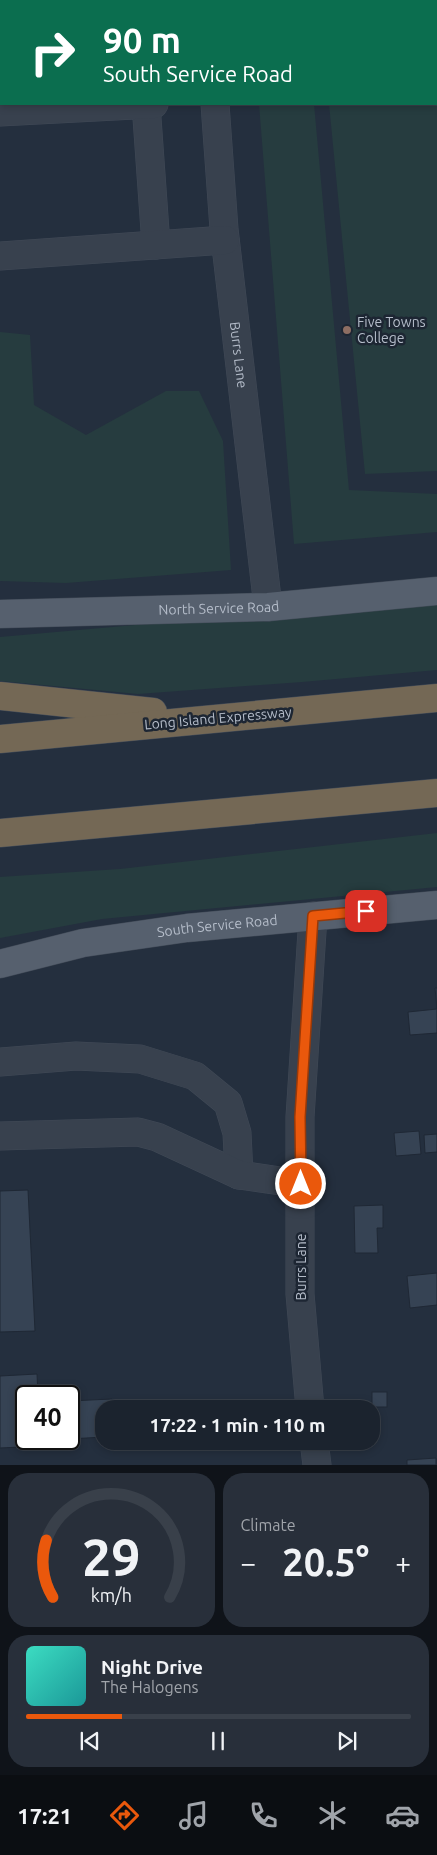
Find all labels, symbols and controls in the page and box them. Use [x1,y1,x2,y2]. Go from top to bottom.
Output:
icon: right [20,20,85,85]
text: 90 m [103,20,181,60]
text: South Service Road [103,61,293,86]
place label: Five Towns College [357,314,426,346]
street label: Burrs Lane [227,321,250,389]
marker: Five Towns College [341,324,353,336]
street label: North Service Road [158,598,280,618]
street label: Long Island Expressway [144,704,293,732]
pin [345,890,387,932]
icon: arrive [352,897,380,925]
street label: South Service Road [156,912,278,940]
position arrow [274,1157,326,1209]
street label: Burrs Lane [293,1234,309,1300]
speed limit sign: 40 [15,1385,80,1450]
text: 17:22 · 1 min · 110 m [150,1414,325,1436]
text: Climate [241,1516,296,1534]
text: 29 [82,1528,141,1586]
text: 20.5° [282,1541,369,1583]
text: − [241,1547,256,1578]
text: + [395,1547,411,1578]
text: km/h [91,1585,132,1605]
text: Night Drive [101,1656,203,1678]
text: The Halogens [101,1678,199,1696]
icon: previous [76,1727,104,1755]
icon: pause [204,1727,232,1755]
icon: next [333,1727,361,1755]
icon: directions [107,1798,142,1833]
icon: music [176,1798,211,1833]
icon: phone [246,1798,281,1833]
icon: climate [315,1798,350,1833]
icon: car [385,1798,420,1833]
text: 17:21 [17,1803,72,1828]

